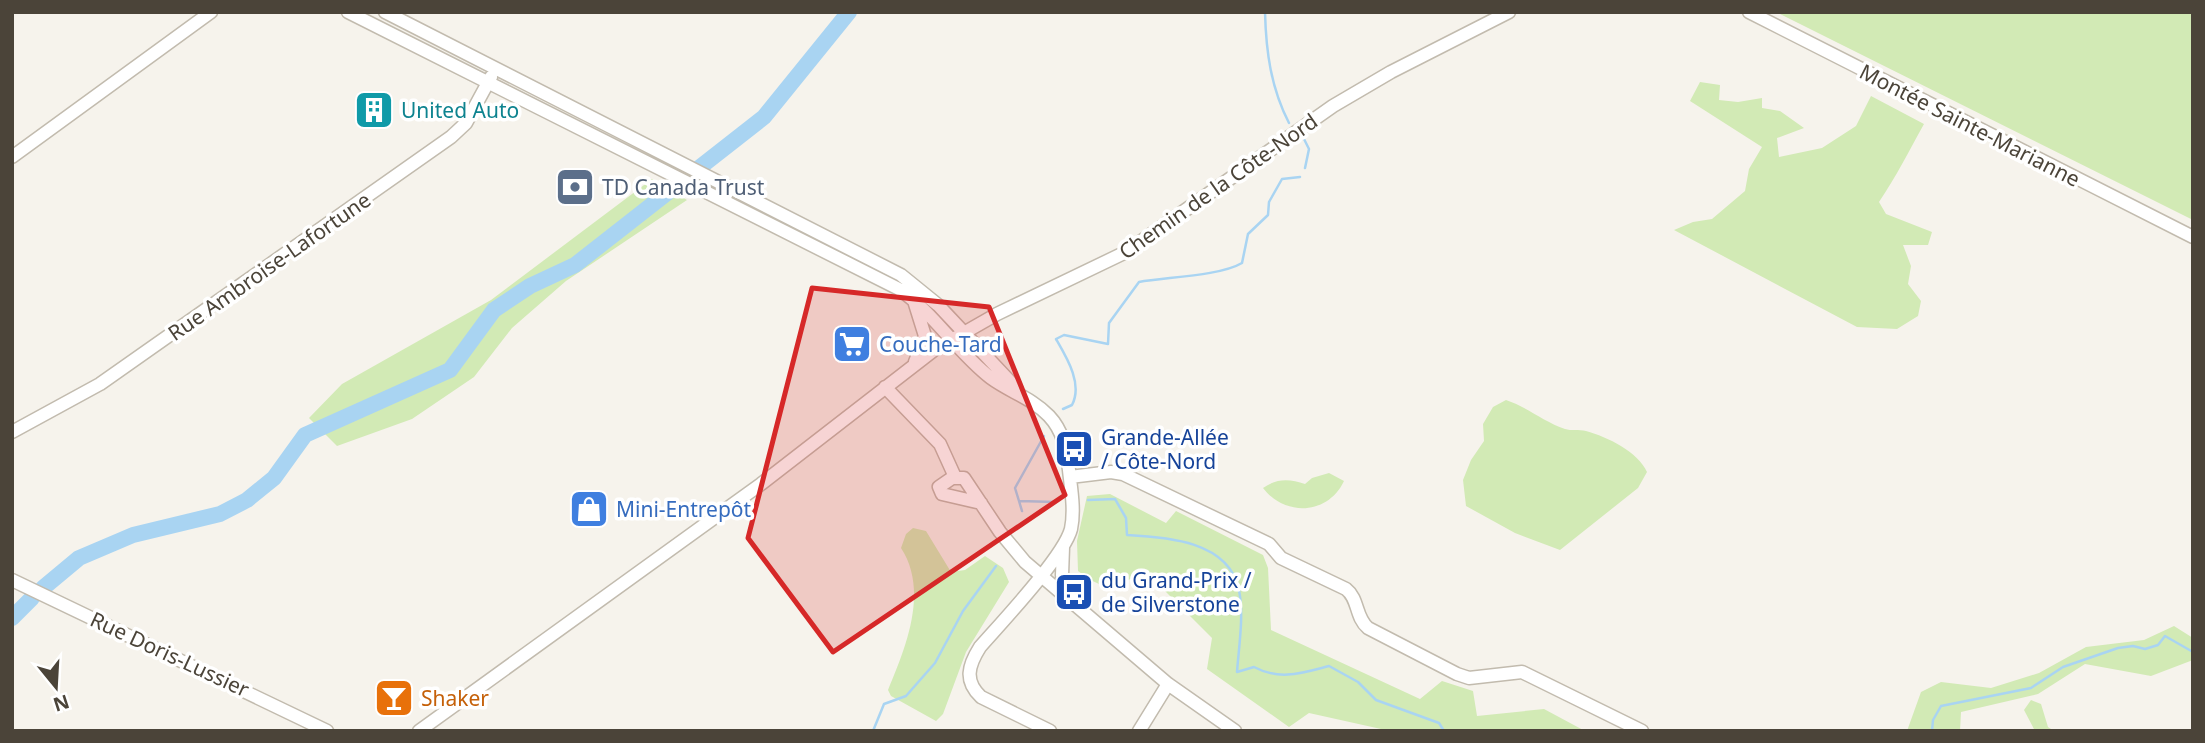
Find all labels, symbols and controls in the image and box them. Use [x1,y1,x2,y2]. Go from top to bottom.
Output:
street label: Montée Sainte-Marianne [1855,57,2085,193]
building icon: United Auto [353,89,395,131]
place label: United Auto [401,96,519,124]
street label: Chemin de la Côte-Nord [1113,107,1323,265]
bank icon: TD Canada Trust [554,166,596,208]
place label: TD Canada Trust [602,173,765,201]
street label: Rue Ambroise-Lafortune [162,185,376,347]
supermarket icon: Couche-Tard [831,323,873,365]
place label: Couche-Tard [879,330,1002,358]
place label: Grande-Allée / Côte-Nord [1101,423,1229,475]
bus stop icon: Grande-Allée / Côte-Nord [1053,428,1095,470]
shop icon: Mini-Entrepôt [568,488,610,530]
place label: Mini-Entrepôt [616,495,752,523]
place label: du Grand-Prix / de Silverstone [1101,566,1252,618]
bus stop icon: du Grand-Prix / de Silverstone [1053,571,1095,613]
street label: Rue Doris-Lussier [86,605,254,703]
north arrow [21,652,91,722]
bar icon: Shaker [373,677,415,719]
place label: Shaker [421,684,489,712]
text: N [50,688,73,718]

